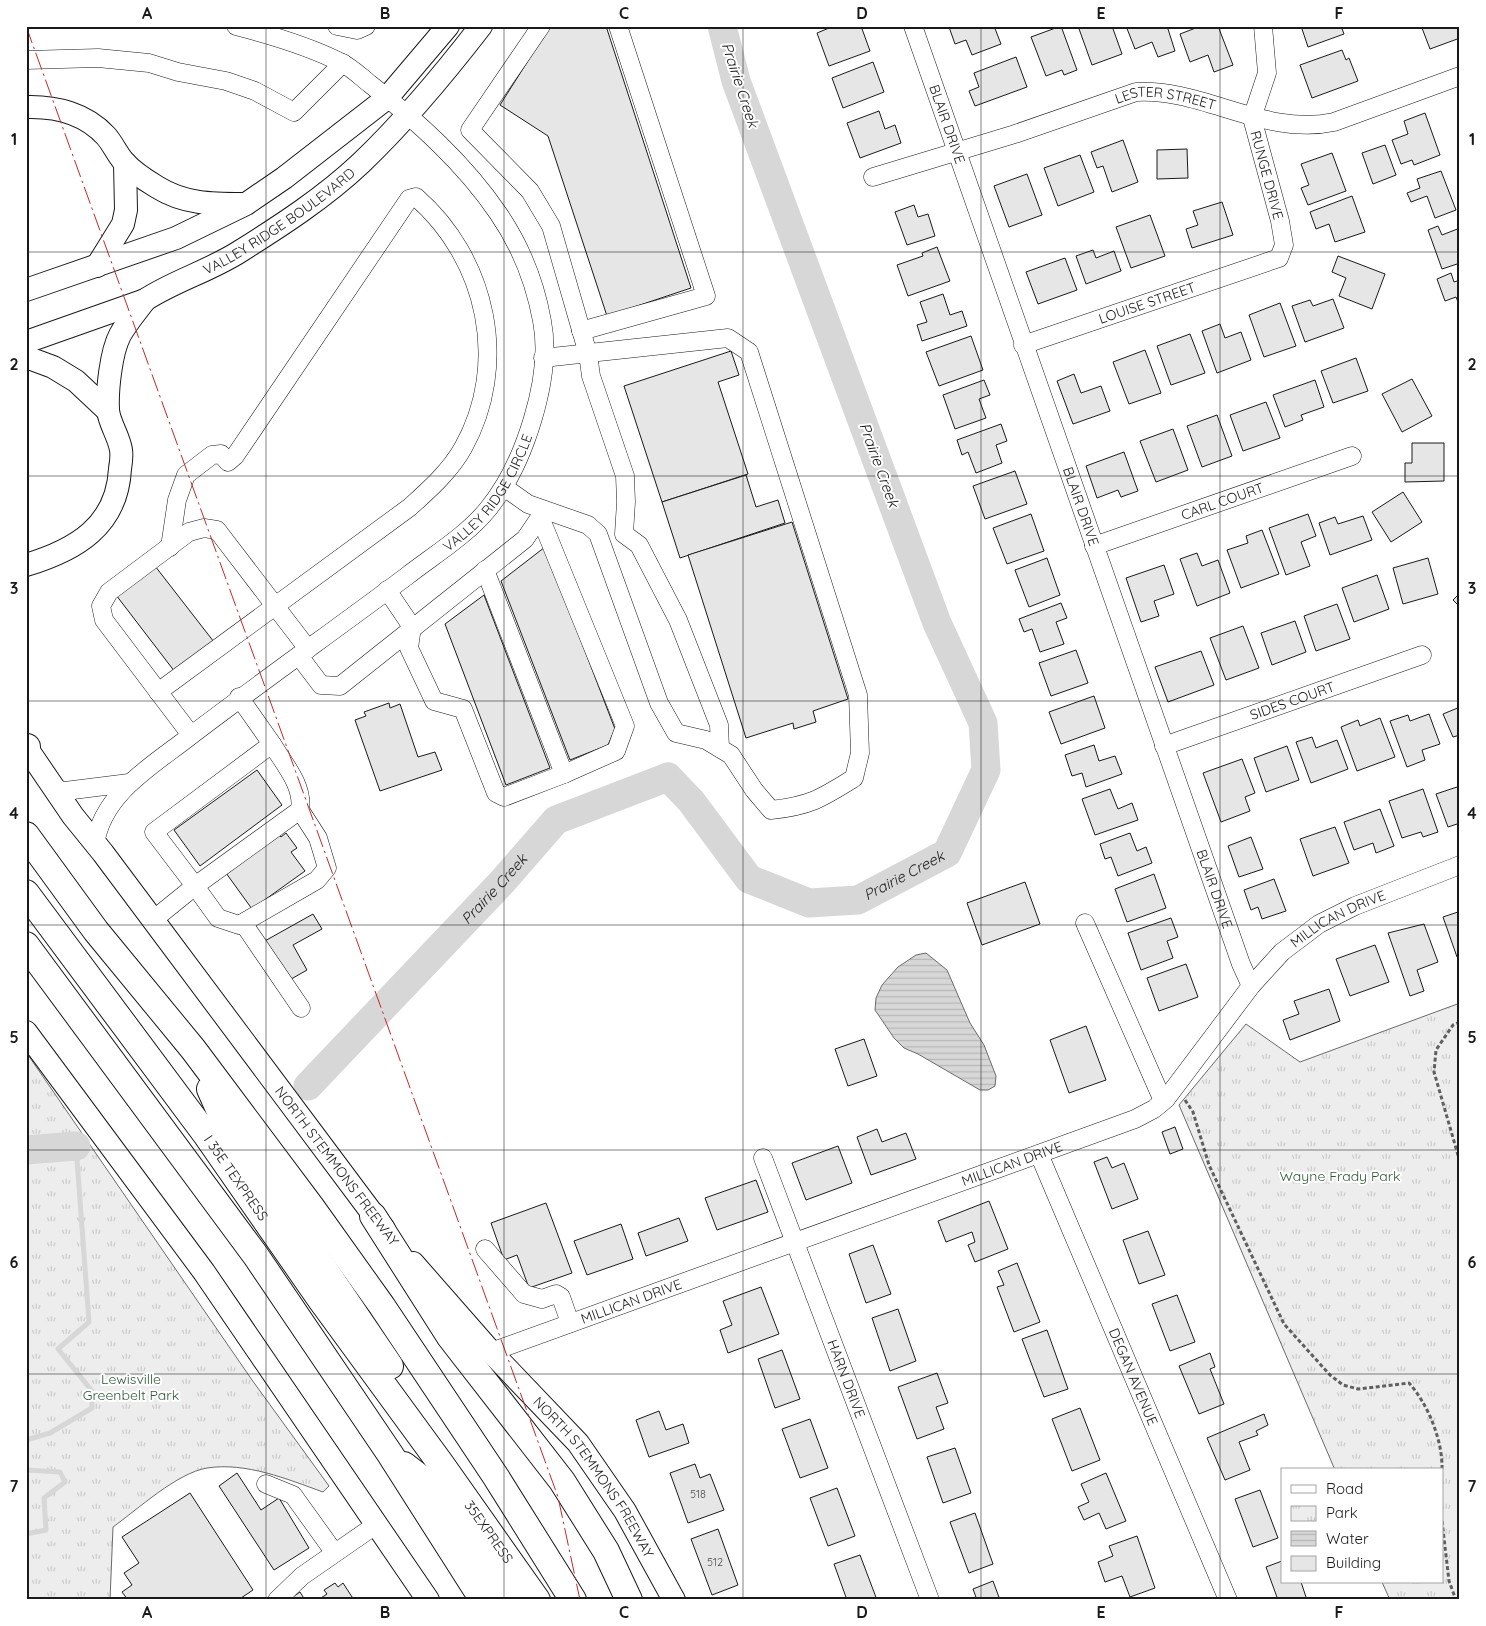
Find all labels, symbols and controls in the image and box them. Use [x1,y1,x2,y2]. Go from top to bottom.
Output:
text: A [142,3,153,23]
text: B [380,3,390,23]
text: C [619,3,629,23]
text: D [856,3,868,23]
text: E [1096,3,1106,23]
text: F [1335,3,1344,23]
water label: Prairie Creek [718,40,764,132]
street label: BLAIR DRIVE [925,82,969,166]
street label: LESTER STREET [1112,83,1218,114]
text: 1 [11,129,17,149]
street label: RUNGE DRIVE [1247,129,1288,221]
text: 1 [1469,129,1475,149]
street label: VALLEY RIDGE BOULEVARD [200,164,359,279]
street label: LOUISE STREET [1096,278,1198,328]
text: 2 [9,354,19,374]
text: 2 [1467,354,1477,374]
water label: Prairie Creek [855,420,904,512]
street label: VALLEY RIDGE CIRCLE [439,431,536,555]
street label: BLAIR DRIVE [1059,465,1103,548]
street label: CARL COURT [1179,478,1266,524]
text: 3 [10,578,18,598]
text: 3 [1468,578,1476,598]
street label: SIDES COURT [1247,678,1337,724]
text: 4 [9,803,19,823]
text: 4 [1467,803,1477,823]
water label: Prairie Creek [860,845,949,904]
street label: BLAIR DRIVE [1193,847,1237,931]
water label: Prairie Creek [457,848,532,928]
street label: MILLICAN DRIVE [1287,886,1388,952]
text: 5 [9,1027,19,1047]
text: 5 [1467,1027,1477,1047]
street label: NORTH STEMMONS FREEWAY [271,1083,403,1249]
street label: I 35E TEXPRESS [200,1131,272,1224]
street label: MILLICAN DRIVE [959,1137,1065,1190]
park label: Wayne Frady Park [1279,1167,1401,1185]
text: 6 [10,1252,19,1272]
text: 6 [1468,1252,1477,1272]
street label: MILLICAN DRIVE [578,1275,684,1328]
street label: DEGAN AVENUE [1105,1325,1162,1428]
street label: HARN DRIVE [823,1337,869,1421]
park label: Lewisville Greenbelt Park [83,1370,179,1404]
street label: NORTH STEMMONS FREEWAY [529,1393,658,1561]
legend [1281,1468,1444,1584]
text: 7 [10,1476,19,1496]
text: 7 [1468,1476,1477,1496]
text: Road [1326,1479,1363,1498]
house number: 518 [690,1487,706,1501]
street label: 35EXPRESS [461,1497,517,1567]
text: Park [1326,1503,1358,1522]
text: Water [1326,1529,1369,1548]
text: Building [1326,1553,1381,1572]
house number: 512 [707,1555,723,1569]
text: A [142,1602,153,1622]
text: B [380,1602,390,1622]
text: C [619,1602,629,1622]
text: D [856,1602,868,1622]
text: E [1096,1602,1106,1622]
text: F [1335,1602,1344,1622]

